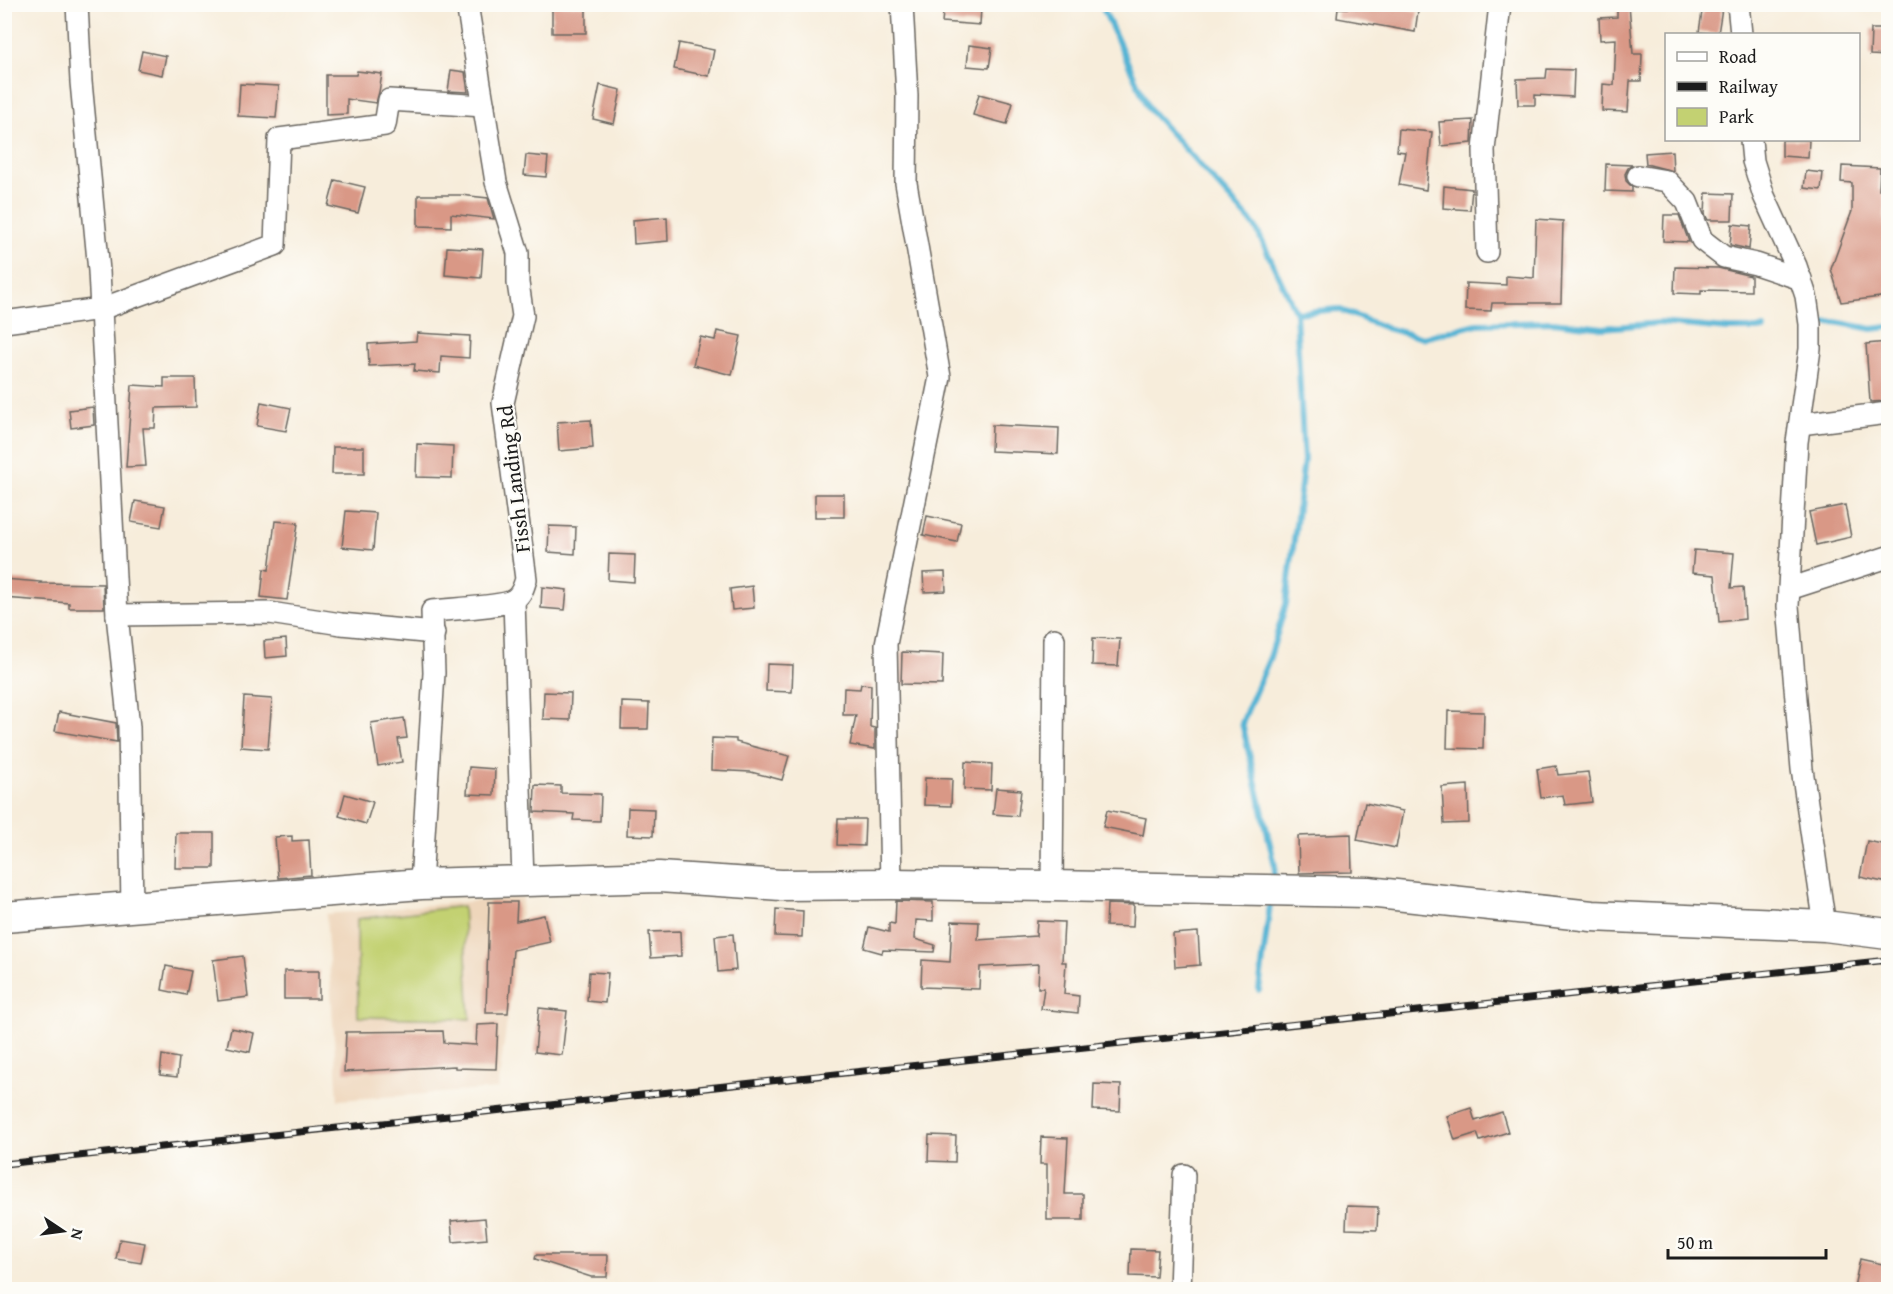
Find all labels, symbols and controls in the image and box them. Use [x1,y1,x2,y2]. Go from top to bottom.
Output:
legend [1665,33,1860,141]
text: Road [1719,43,1757,70]
text: Railway [1719,73,1778,100]
text: Park [1719,103,1755,130]
street label: Fissh Landing Rd [489,403,538,555]
north arrow [33,1201,93,1261]
scale bar [1668,1222,1826,1260]
text: N [65,1226,91,1243]
text: 50 m [1677,1229,1713,1256]

